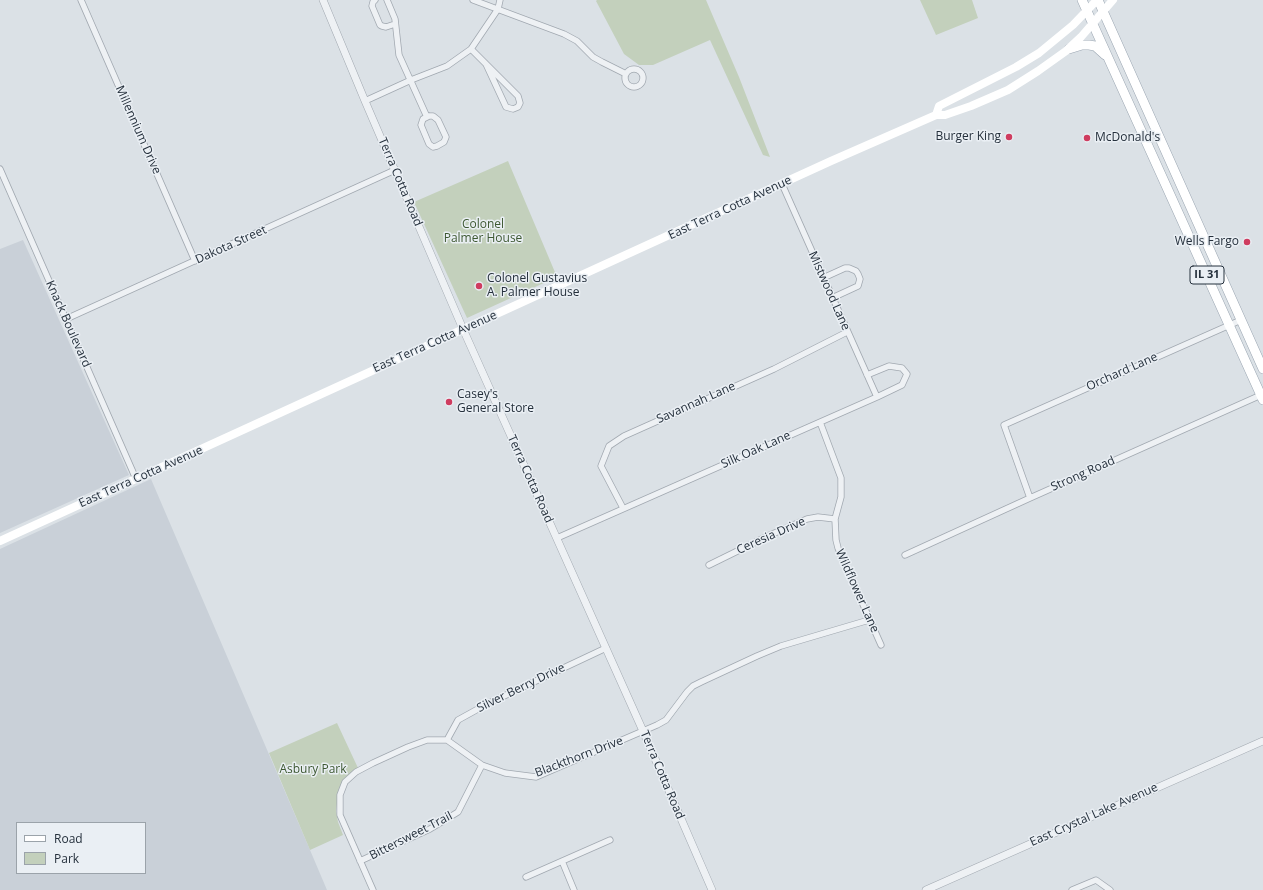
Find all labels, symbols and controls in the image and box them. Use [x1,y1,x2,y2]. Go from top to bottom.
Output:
street label: Millennium Drive [112,84,164,176]
place label: Burger King [935,130,1001,144]
place label: McDonald's [1095,131,1160,145]
marker: Burger King [1004,132,1014,142]
marker: McDonald's [1082,133,1092,143]
street label: Terra Cotta Road [375,136,425,228]
street label: East Terra Cotta Avenue [666,173,794,243]
park label: Colonel Palmer House [444,218,522,246]
street label: Dakota Street [193,223,269,267]
place label: Wells Fargo [1175,235,1239,249]
marker: Wells Fargo [1242,237,1252,247]
street label: Mistwood Lane [805,249,853,333]
road number: IL 31 [1190,266,1224,284]
place label: Colonel Gustavius A. Palmer House [487,272,587,300]
street label: Knack Boulevard [42,278,94,370]
marker: Colonel Gustavius A. Palmer House [474,281,484,291]
street label: East Terra Cotta Avenue [371,308,499,376]
street label: Orchard Lane [1084,350,1160,394]
street label: Savannah Lane [654,379,738,427]
place label: Casey's General Store [457,388,534,416]
marker: Casey's General Store [444,397,454,407]
street label: Silk Oak Lane [719,428,793,472]
street label: Terra Cotta Road [504,433,556,525]
street label: East Terra Cotta Avenue [77,443,205,511]
street label: Strong Road [1049,453,1117,495]
street label: Ceresia Drive [734,514,808,558]
street label: Wildflower Lane [832,547,882,635]
street label: Silver Berry Drive [475,660,567,716]
street label: Terra Cotta Road [637,729,687,821]
street label: Blackthorn Drive [533,734,625,780]
park label: Asbury Park [279,763,347,777]
street label: East Crystal Lake Avenue [1028,780,1160,850]
street label: Bittersweet Trail [367,809,455,863]
legend [16,822,146,874]
text: Road [54,830,83,847]
text: Park [54,850,79,867]

